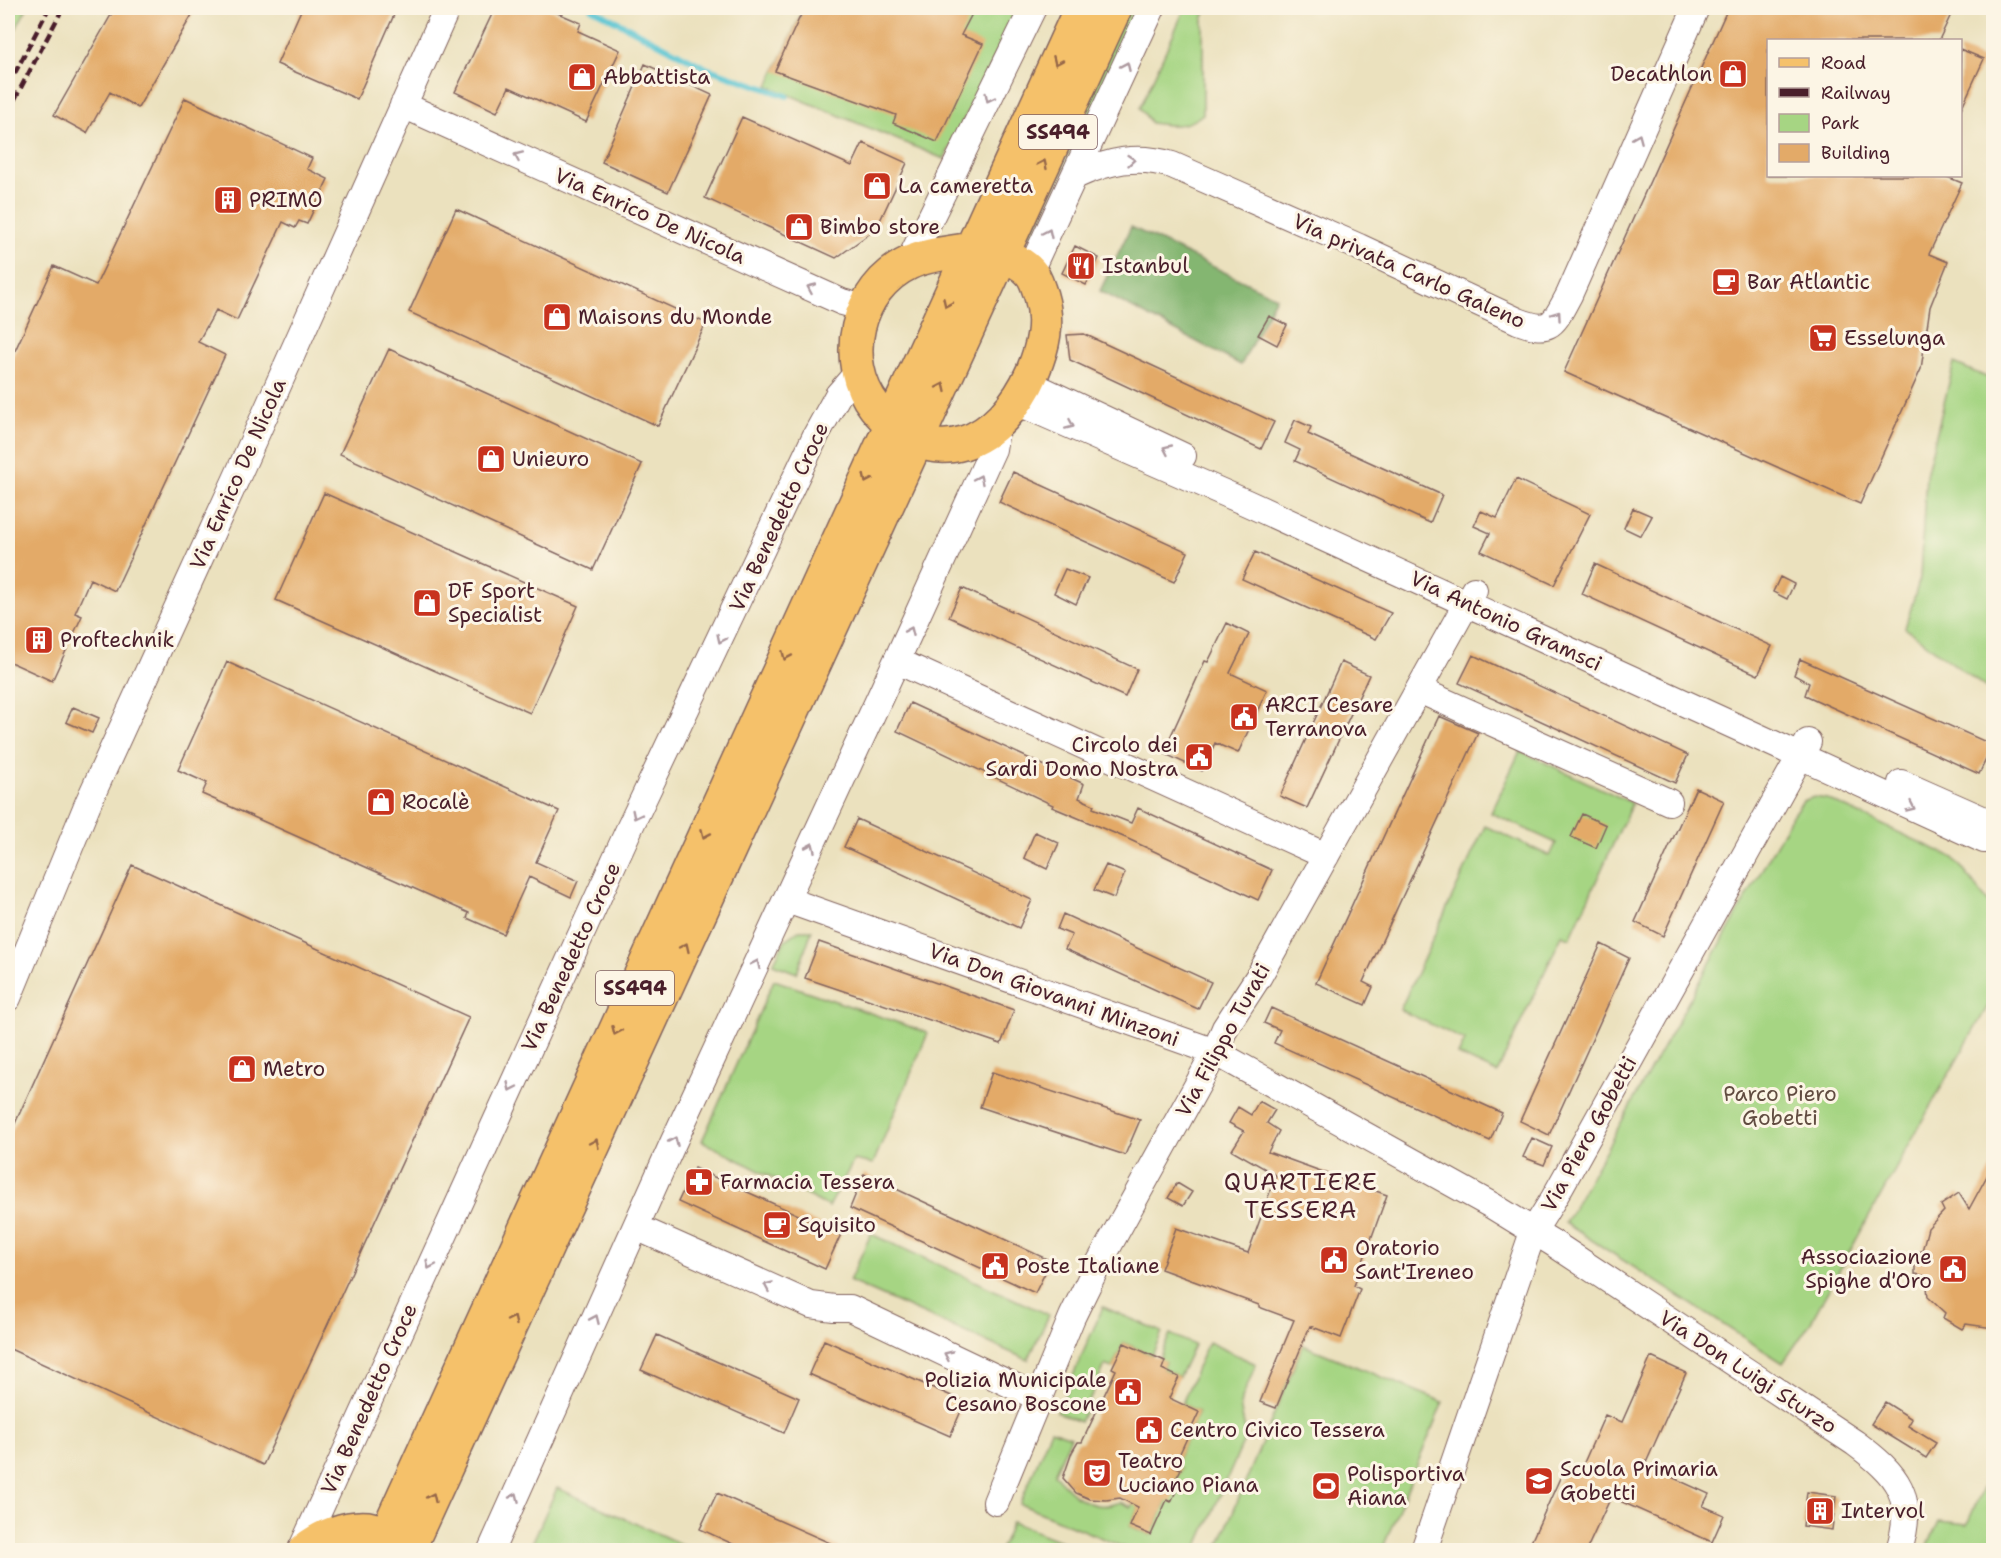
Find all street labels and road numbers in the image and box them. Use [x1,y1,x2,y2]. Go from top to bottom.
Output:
road number: SS494 [1019,115,1097,149]
street label: Via Enrico De Nicola [550,161,750,271]
street label: Via privata Carlo Galeno [1288,207,1530,335]
street label: Via Enrico De Nicola [183,374,293,574]
street label: Via Benedetto Croce [723,418,835,616]
street label: Via Antonio Gramsci [1406,564,1606,678]
street label: Via Benedetto Croce [515,858,627,1056]
street label: Via Don Giovanni Minzoni [925,937,1183,1053]
street label: Via Filippo Turati [1169,958,1277,1122]
road number: SS494 [596,971,674,1005]
street label: Via Piero Gobetti [1535,1051,1643,1217]
street label: Via Benedetto Croce [314,1299,424,1499]
street label: Via Don Luigi Sturzo [1654,1304,1842,1440]

